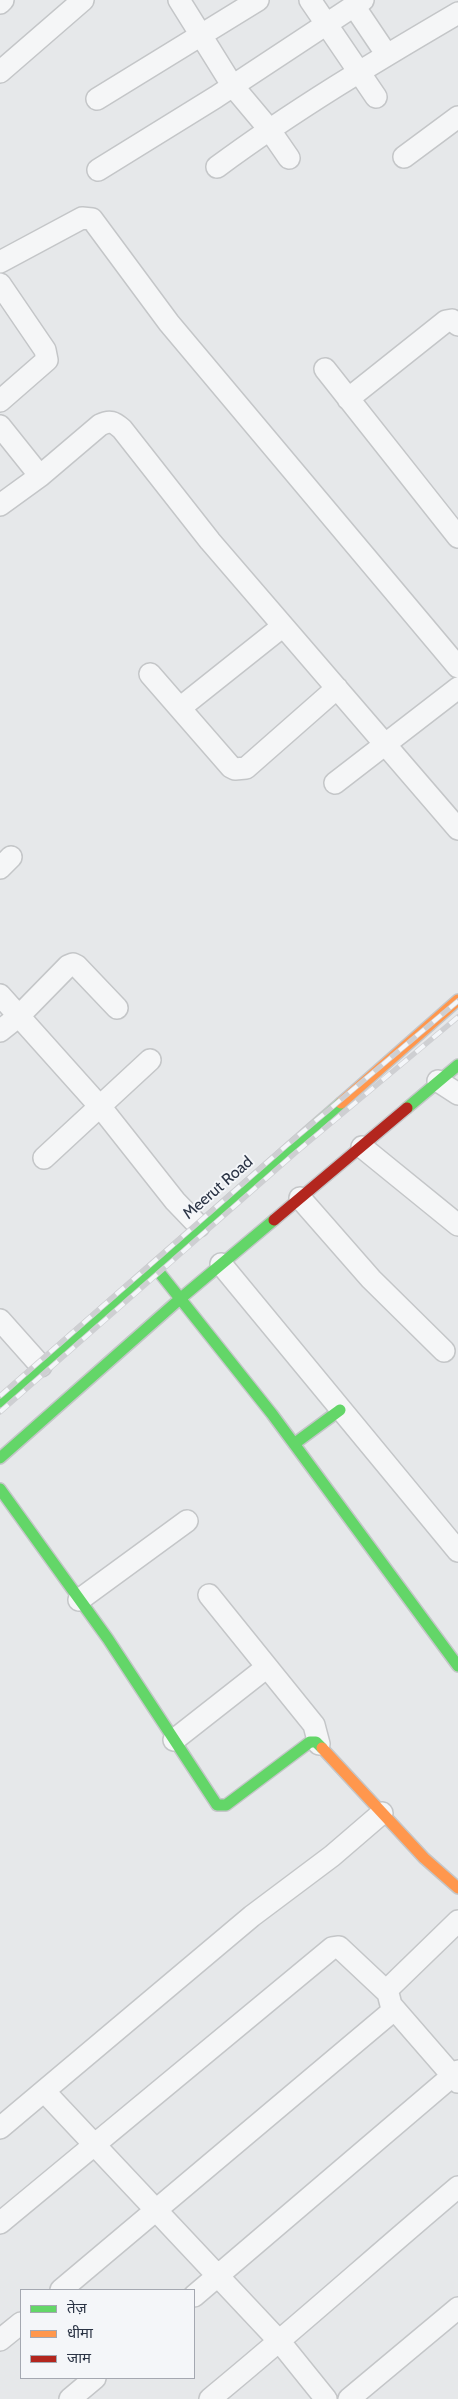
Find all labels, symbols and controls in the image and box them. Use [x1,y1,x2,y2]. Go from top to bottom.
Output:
street label: Meerut Road [179,1152,257,1224]
legend [20,2289,195,2379]
text: तेज़ [67,2299,87,2317]
text: धीमा [67,2324,93,2342]
text: जाम [67,2349,91,2367]

